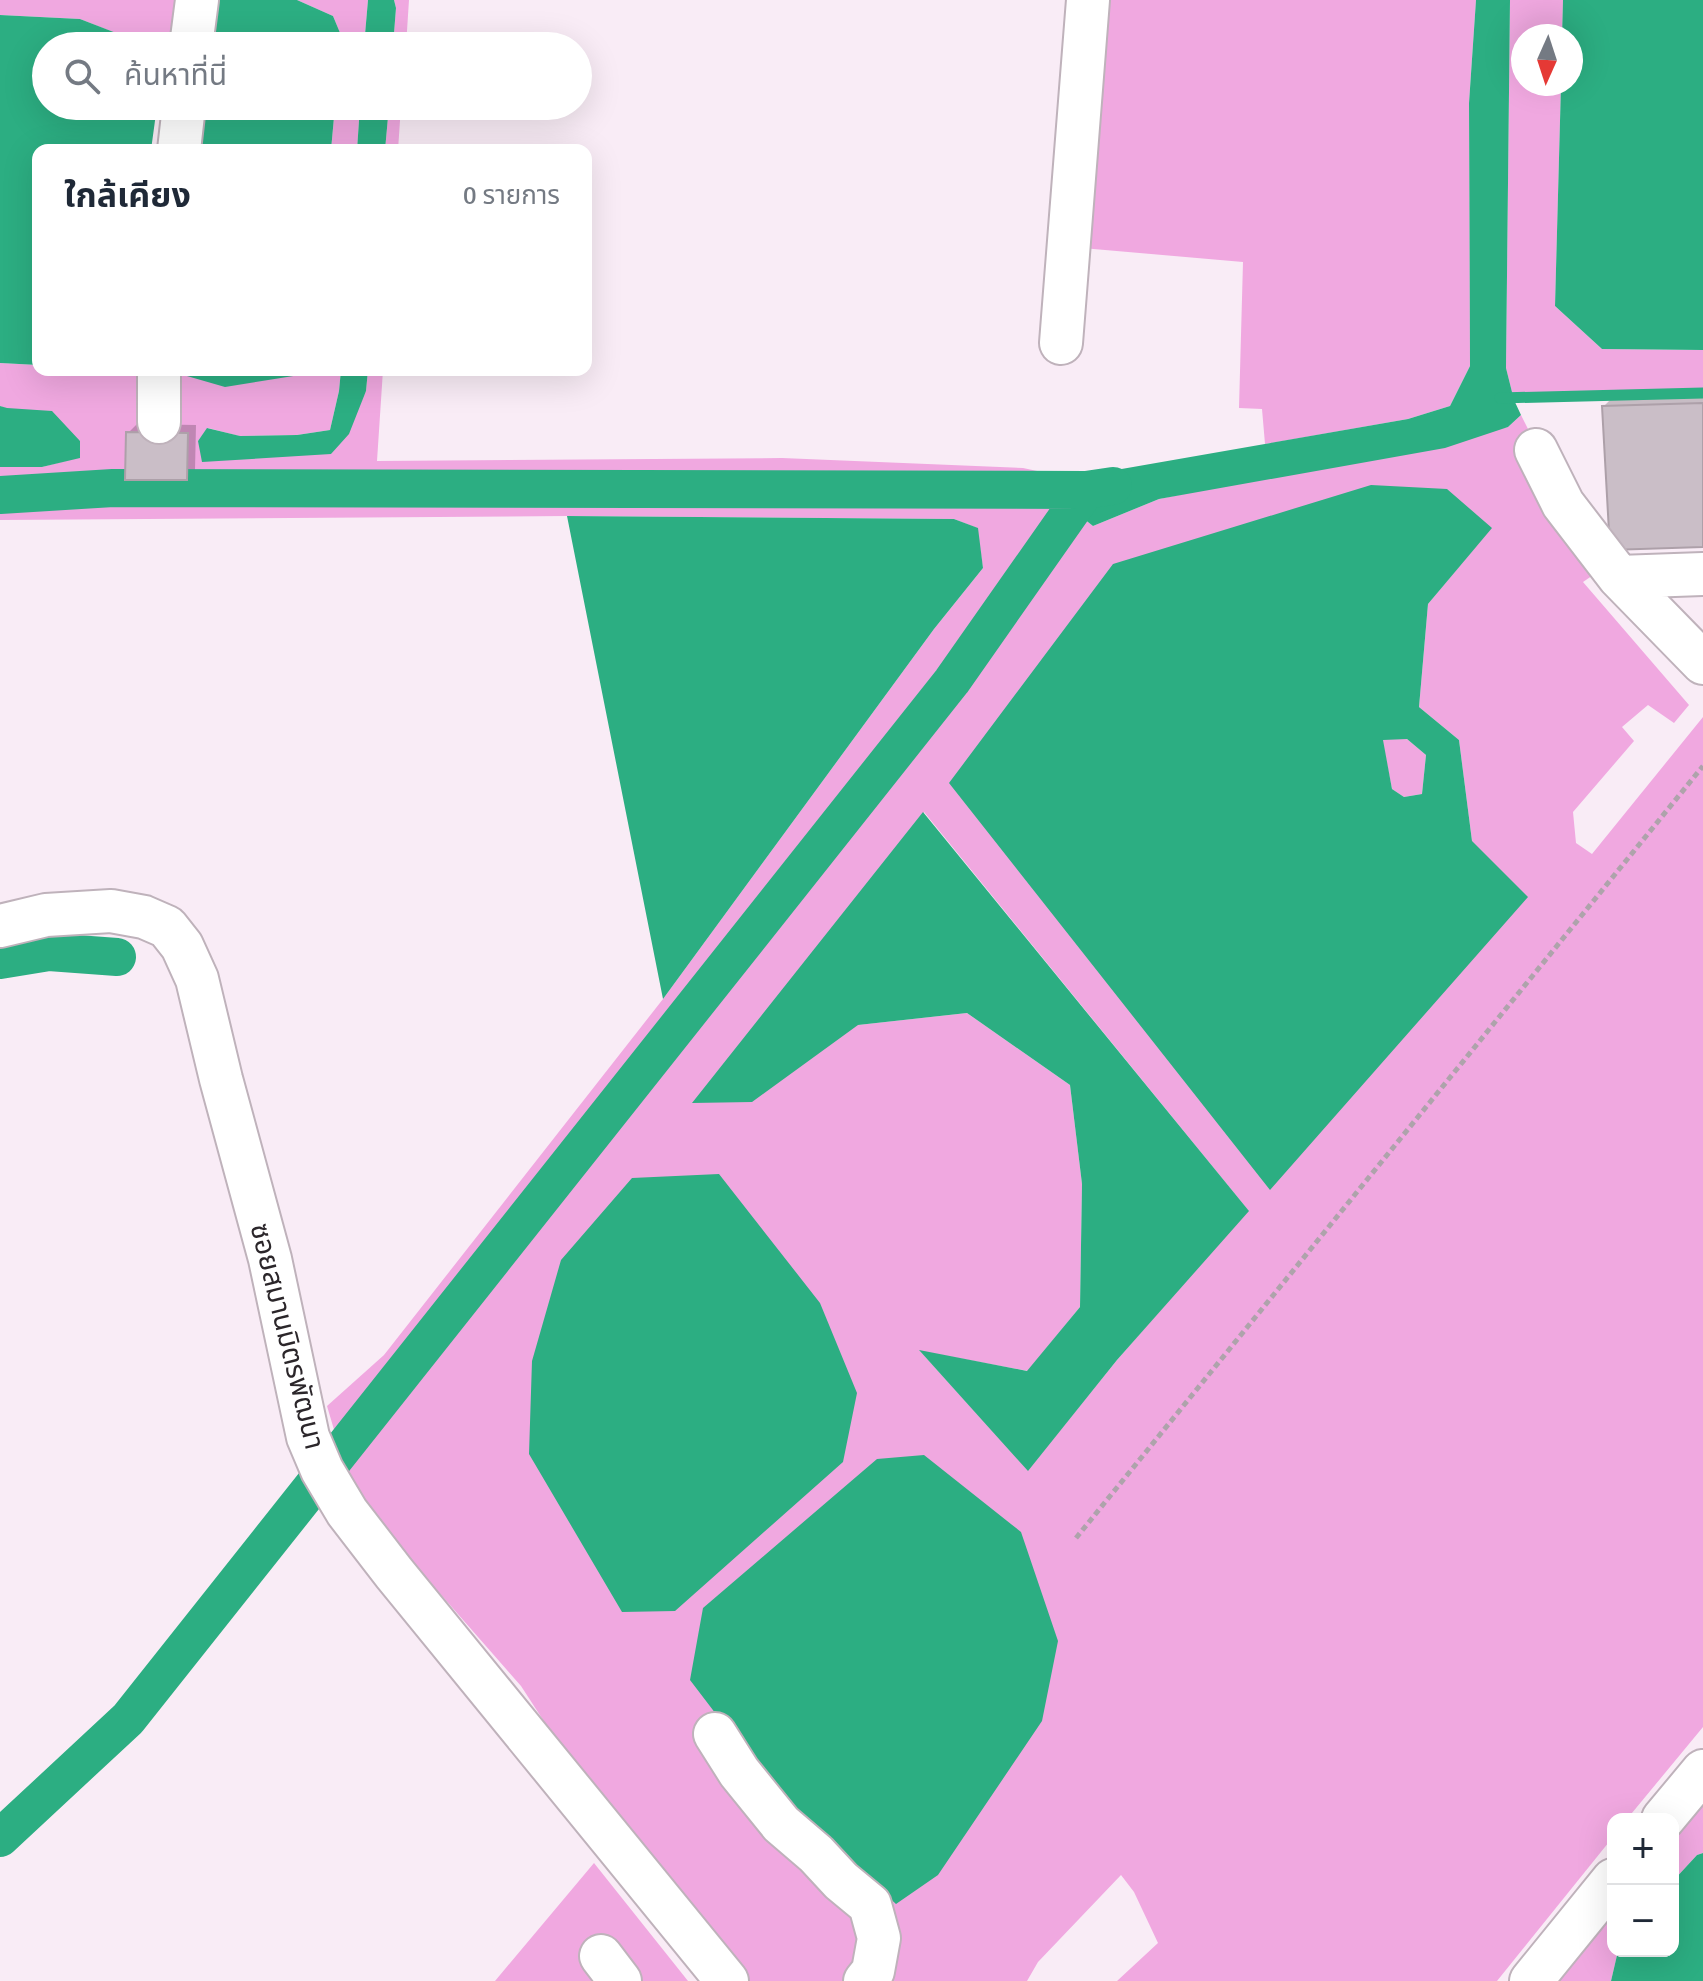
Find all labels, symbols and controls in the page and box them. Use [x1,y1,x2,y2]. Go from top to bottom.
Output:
north arrow [1511,24,1583,96]
search box [32,32,592,120]
icon: search [60,54,104,98]
text: ค้นหาที่นี่ [124,57,227,94]
text: ใกล้เคียง [64,175,191,217]
text: 0 รายการ [463,180,560,212]
street label: ซอยสมานมิตรพัฒนา [242,1220,332,1453]
map controls [1607,1813,1679,1957]
button: + [1607,1813,1679,1885]
button: − [1607,1885,1679,1957]

